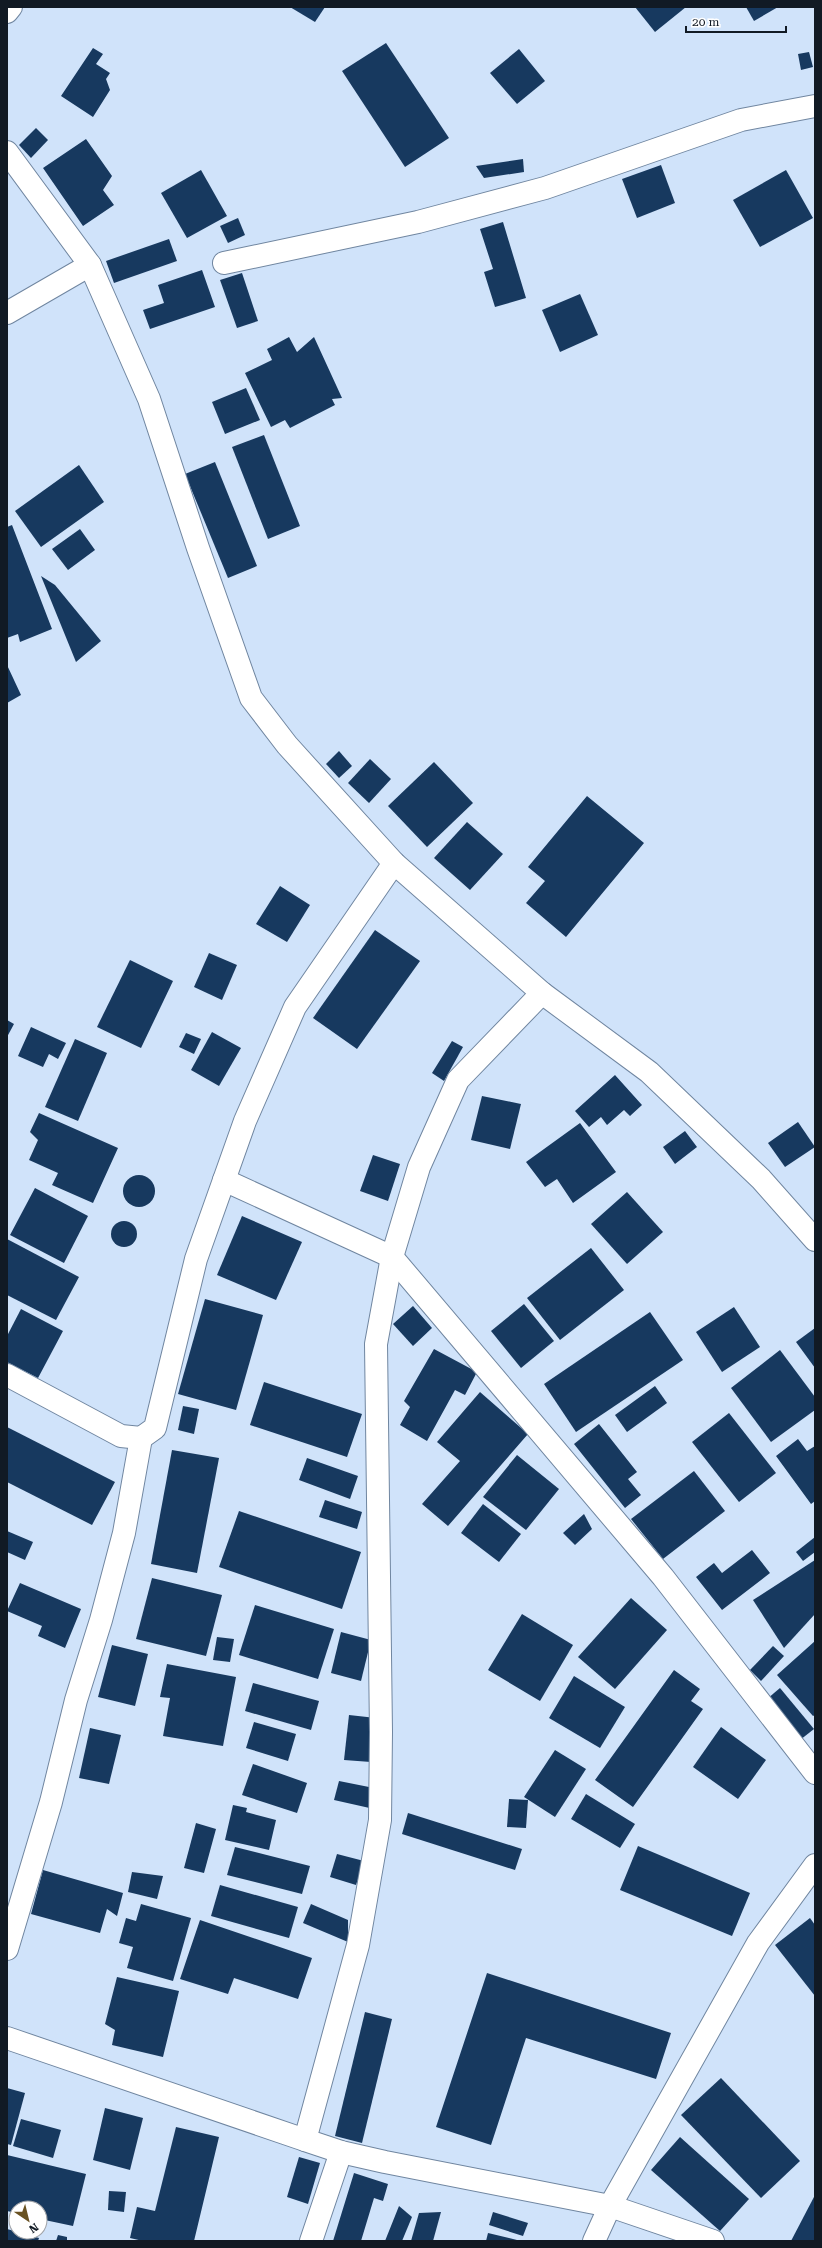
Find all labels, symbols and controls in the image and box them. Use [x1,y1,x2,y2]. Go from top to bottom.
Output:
scale bar [686,8,786,34]
text: 20 m [692,15,719,29]
north arrow [8,2200,48,2240]
text: N [26,2220,41,2236]

